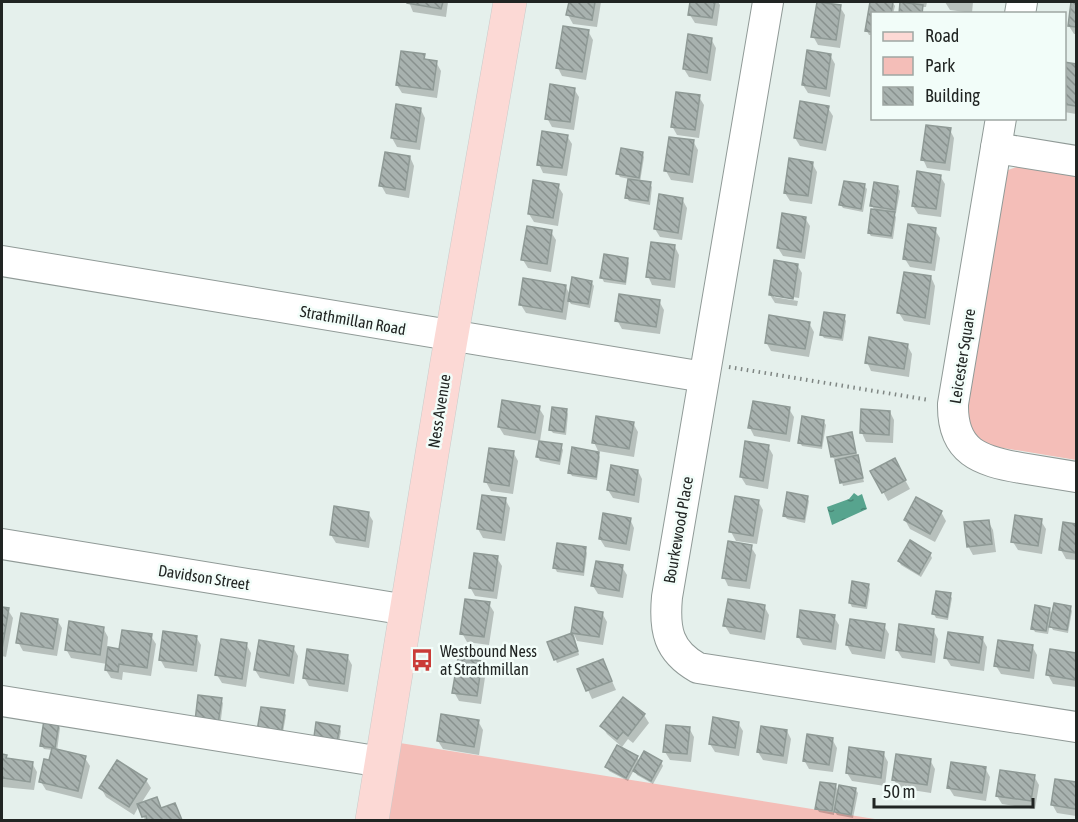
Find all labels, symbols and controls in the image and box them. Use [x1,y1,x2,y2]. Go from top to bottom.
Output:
legend [871,12,1066,120]
text: Road [925,25,959,46]
text: Park [925,55,955,76]
text: Building [925,85,980,106]
street label: Strathmillan Road [299,302,407,338]
street label: Leicester Square [946,307,979,405]
street label: Ness Avenue [424,373,454,449]
street label: Bourkewood Place [660,475,696,585]
street label: Davidson Street [157,561,251,593]
place label: Westbound Ness at Strathmillan [440,642,537,678]
bus stop icon: Westbound Ness at Strathmillan [409,647,435,673]
scale bar [874,771,1033,809]
text: 50 m [883,781,915,802]

